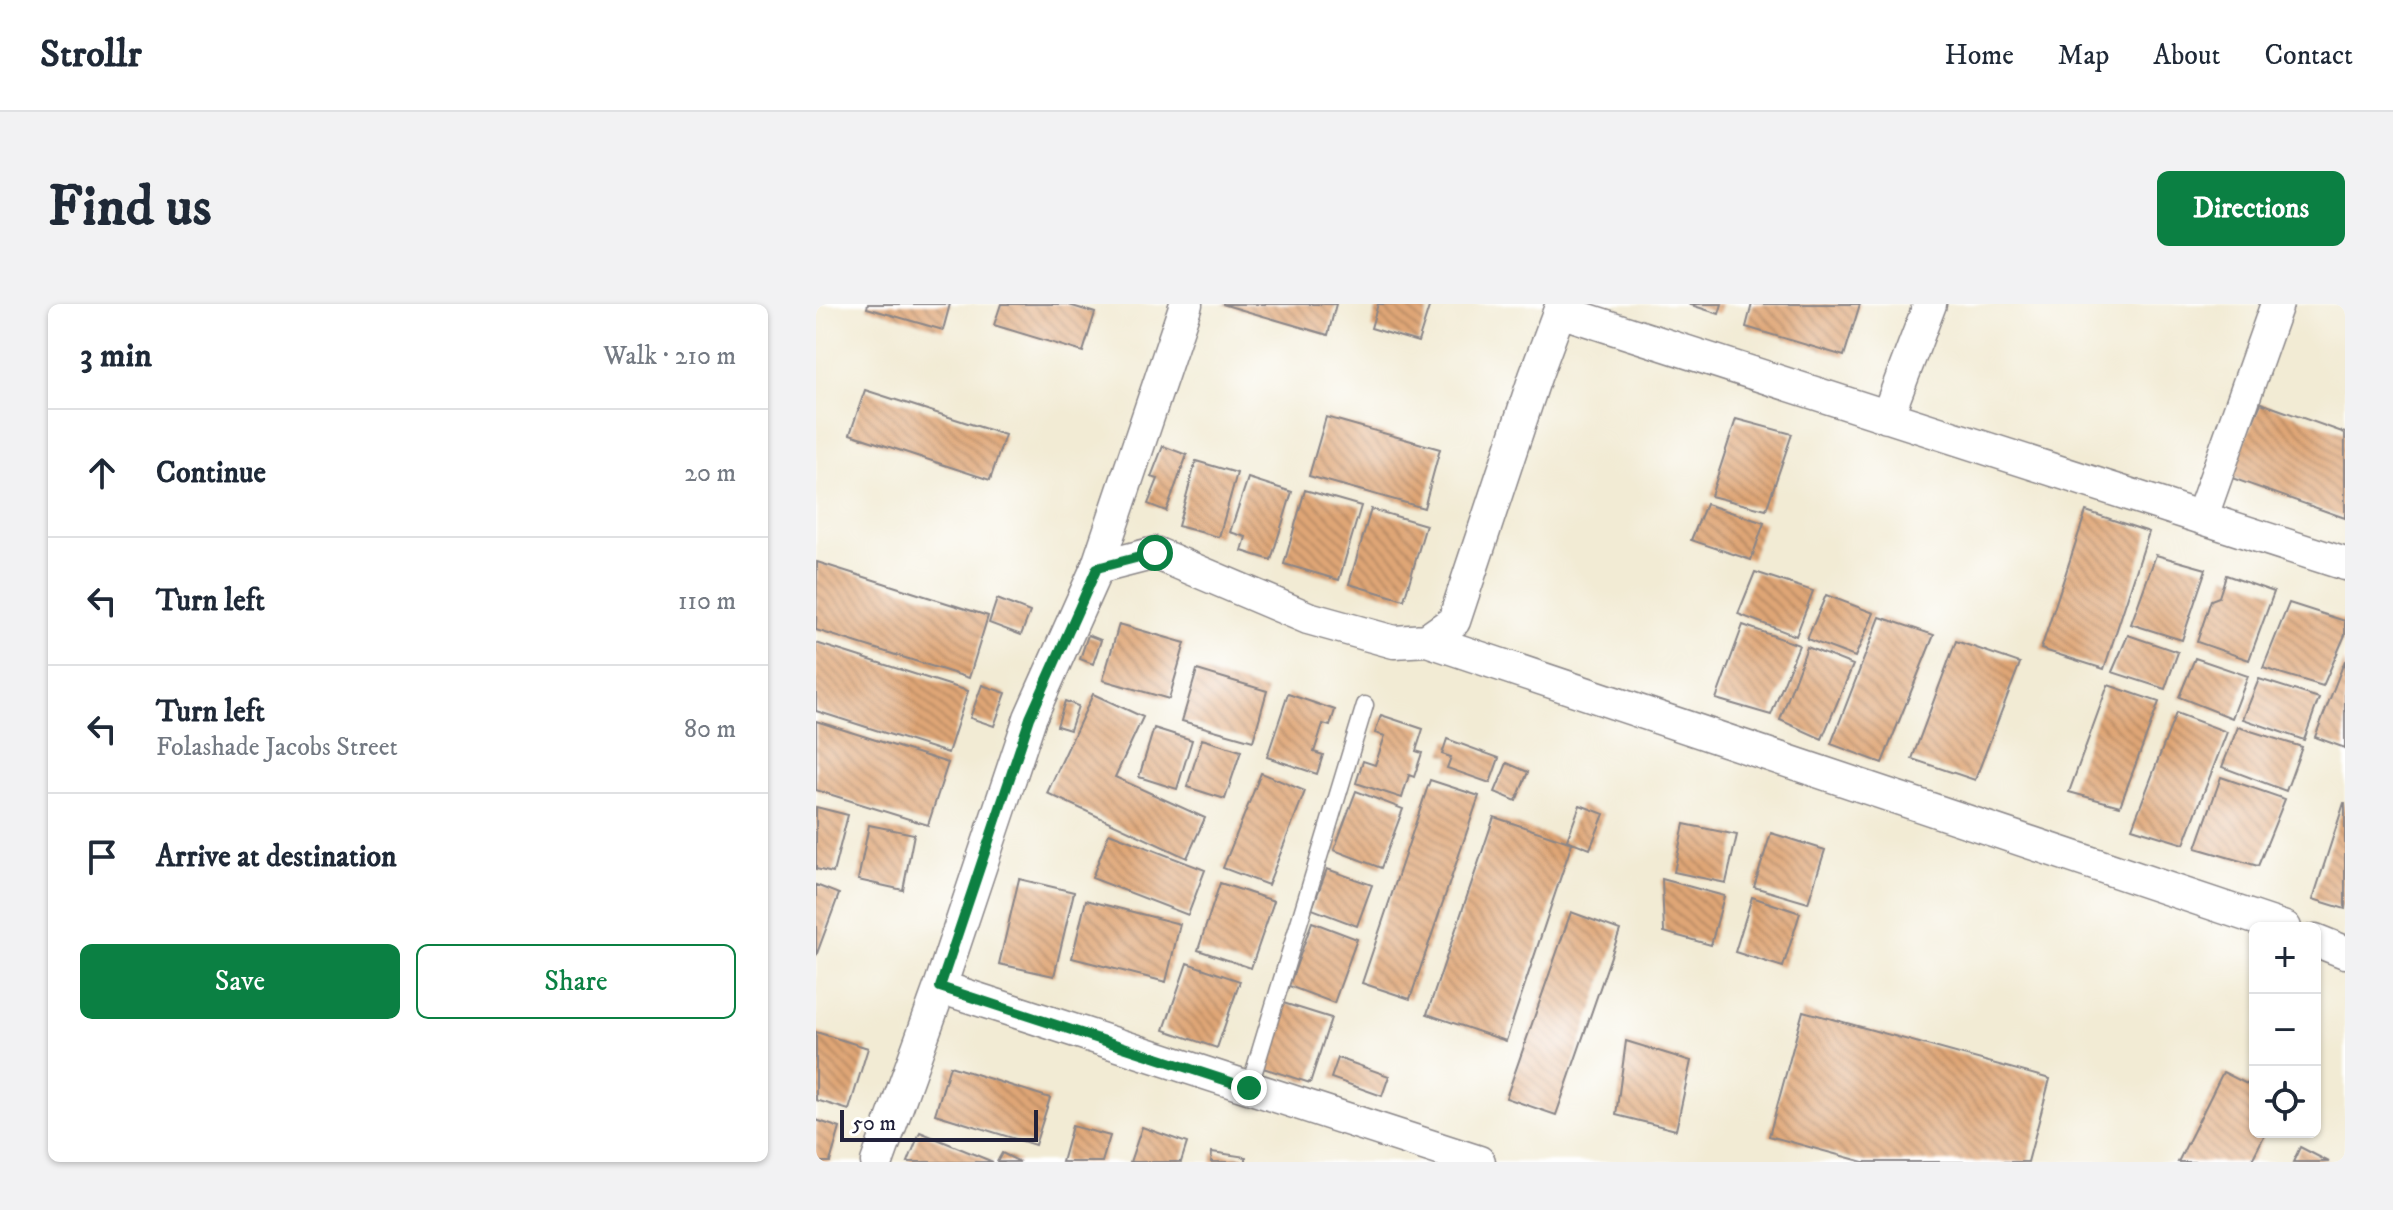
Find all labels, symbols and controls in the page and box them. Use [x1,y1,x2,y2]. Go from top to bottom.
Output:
text: Strollr [40,31,142,79]
text: Home [1945,38,2014,73]
text: Map [2058,38,2109,73]
text: About [2153,38,2220,73]
text: Contact [2264,38,2353,73]
button: Directions [2157,171,2345,246]
text: Find us [48,173,212,243]
text: 3 min [80,335,152,377]
text: Walk · 210 m [603,340,736,373]
icon: ahead [80,451,124,495]
text: Continue [156,455,266,492]
text: 20 m [684,457,736,490]
route start [1137,535,1173,571]
icon: left [80,579,124,623]
text: Turn left [156,583,265,620]
text: 110 m [678,585,736,618]
text: Turn left [156,694,265,731]
icon: left [80,707,124,751]
text: 80 m [684,713,736,746]
text: Folashade Jacobs Street [156,731,398,764]
icon: arrive [80,835,124,879]
text: Arrive at destination [156,839,397,876]
map controls [2249,922,2321,1138]
button: + [2249,922,2321,994]
button: Save [80,944,400,1019]
button: Share [416,944,736,1019]
button: − [2249,994,2321,1066]
button: locate [2249,1066,2321,1138]
route end [1231,1070,1267,1106]
scale bar [840,1106,1038,1142]
text: 50 m [852,1110,896,1137]

